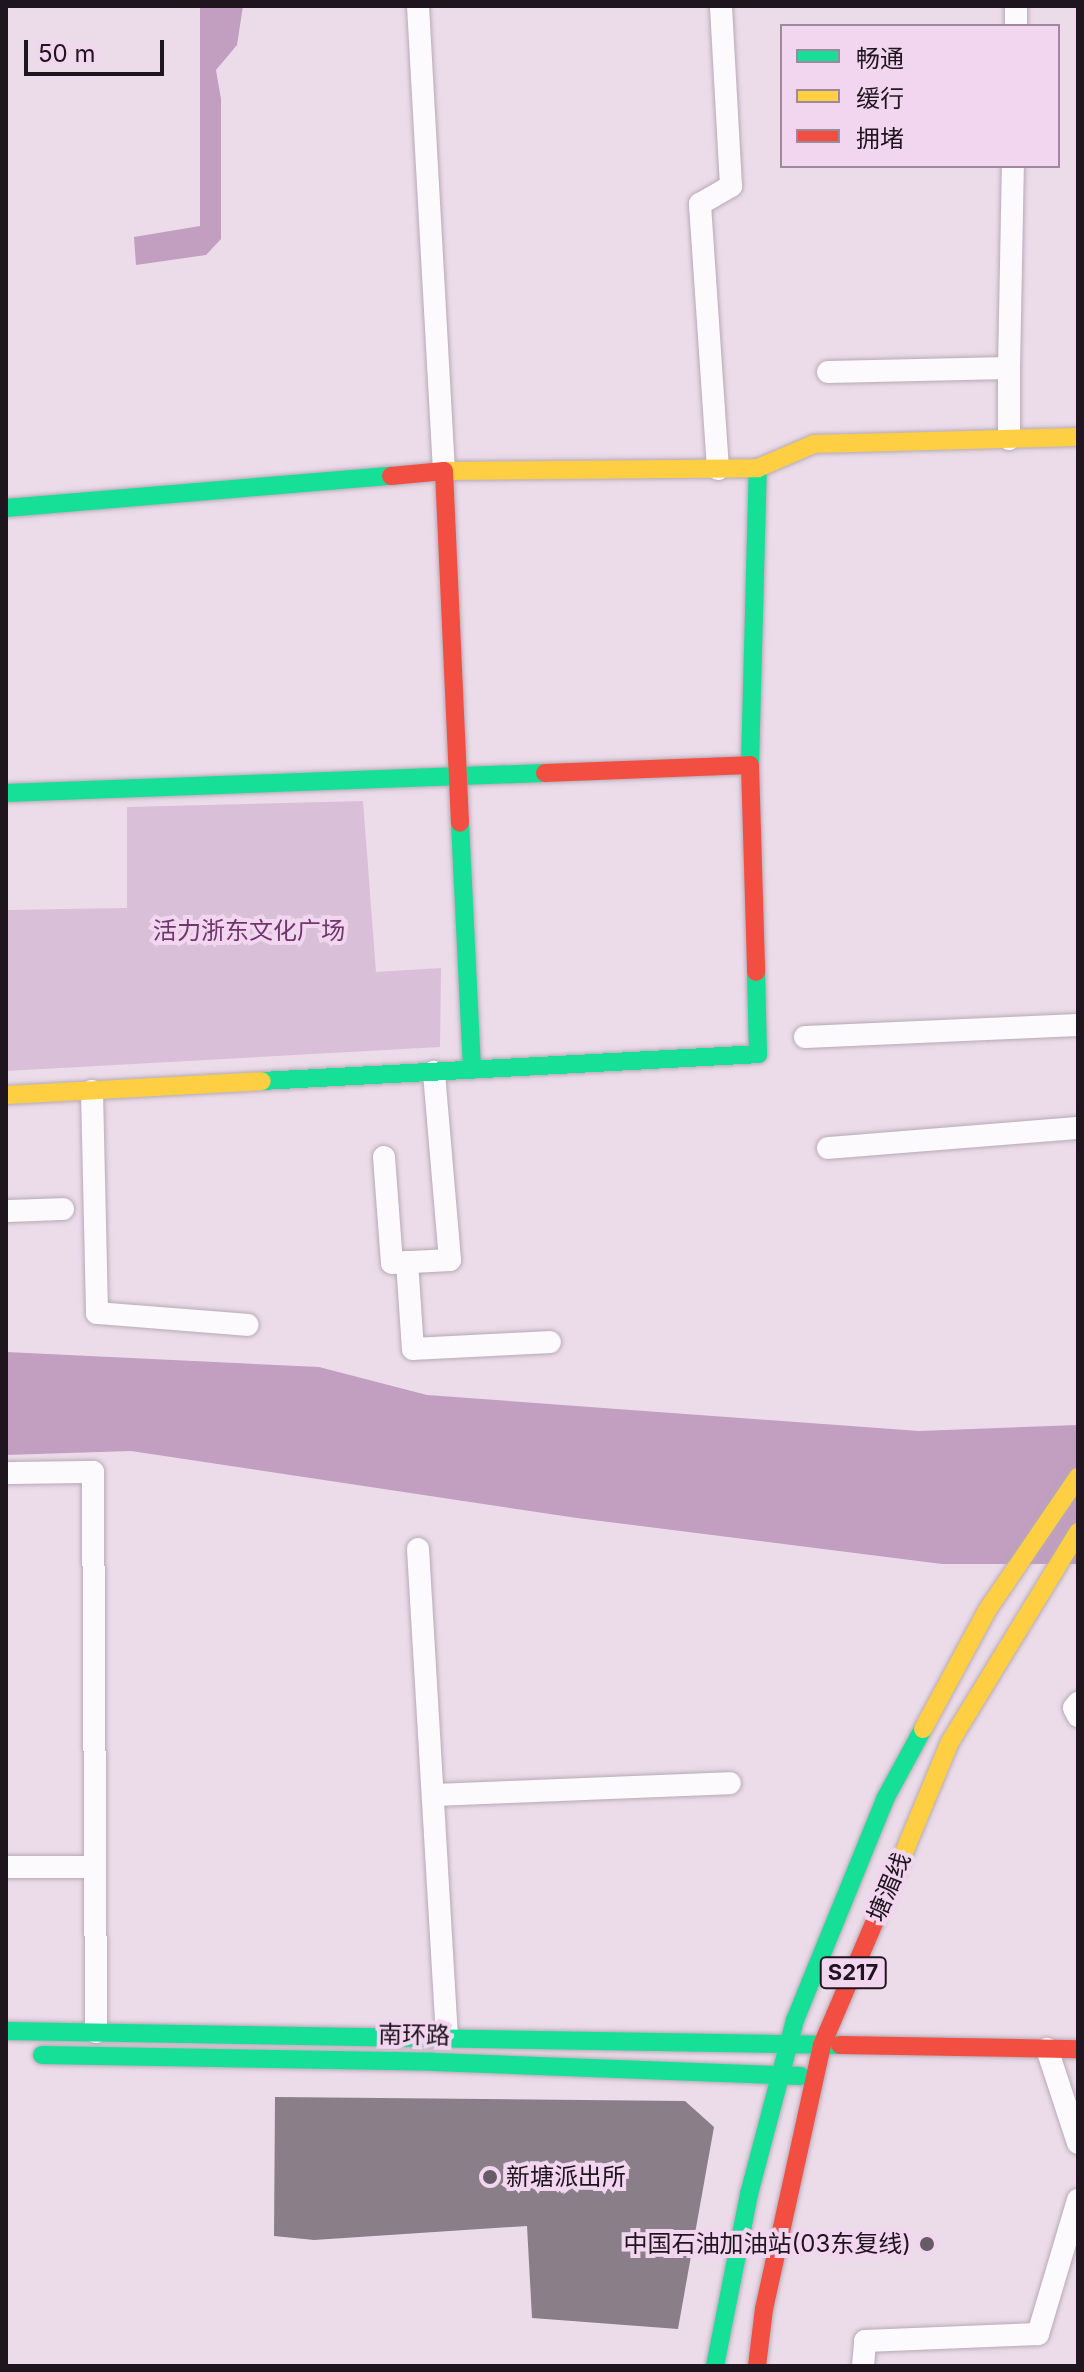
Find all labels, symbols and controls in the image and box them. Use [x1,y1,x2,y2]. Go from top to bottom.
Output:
scale bar [28,24,168,74]
legend [780,24,1060,168]
text: 50 m [38,39,96,68]
text: 畅通 [856,44,904,73]
text: 缓行 [856,84,904,113]
text: 拥堵 [856,124,904,153]
park label: 活力浙东文化广场 [153,917,345,945]
street label: 塘湄线 [862,1848,916,1926]
road number: S217 [819,1955,887,1991]
street label: 南环路 [378,2020,450,2050]
place label: 新塘派出所 [506,2163,626,2191]
marker: 新塘派出所 [481,2168,499,2186]
place label: 中国石油加油站(03东复线) [624,2230,911,2258]
marker: 中国石油加油站(03东复线) [918,2235,936,2253]

